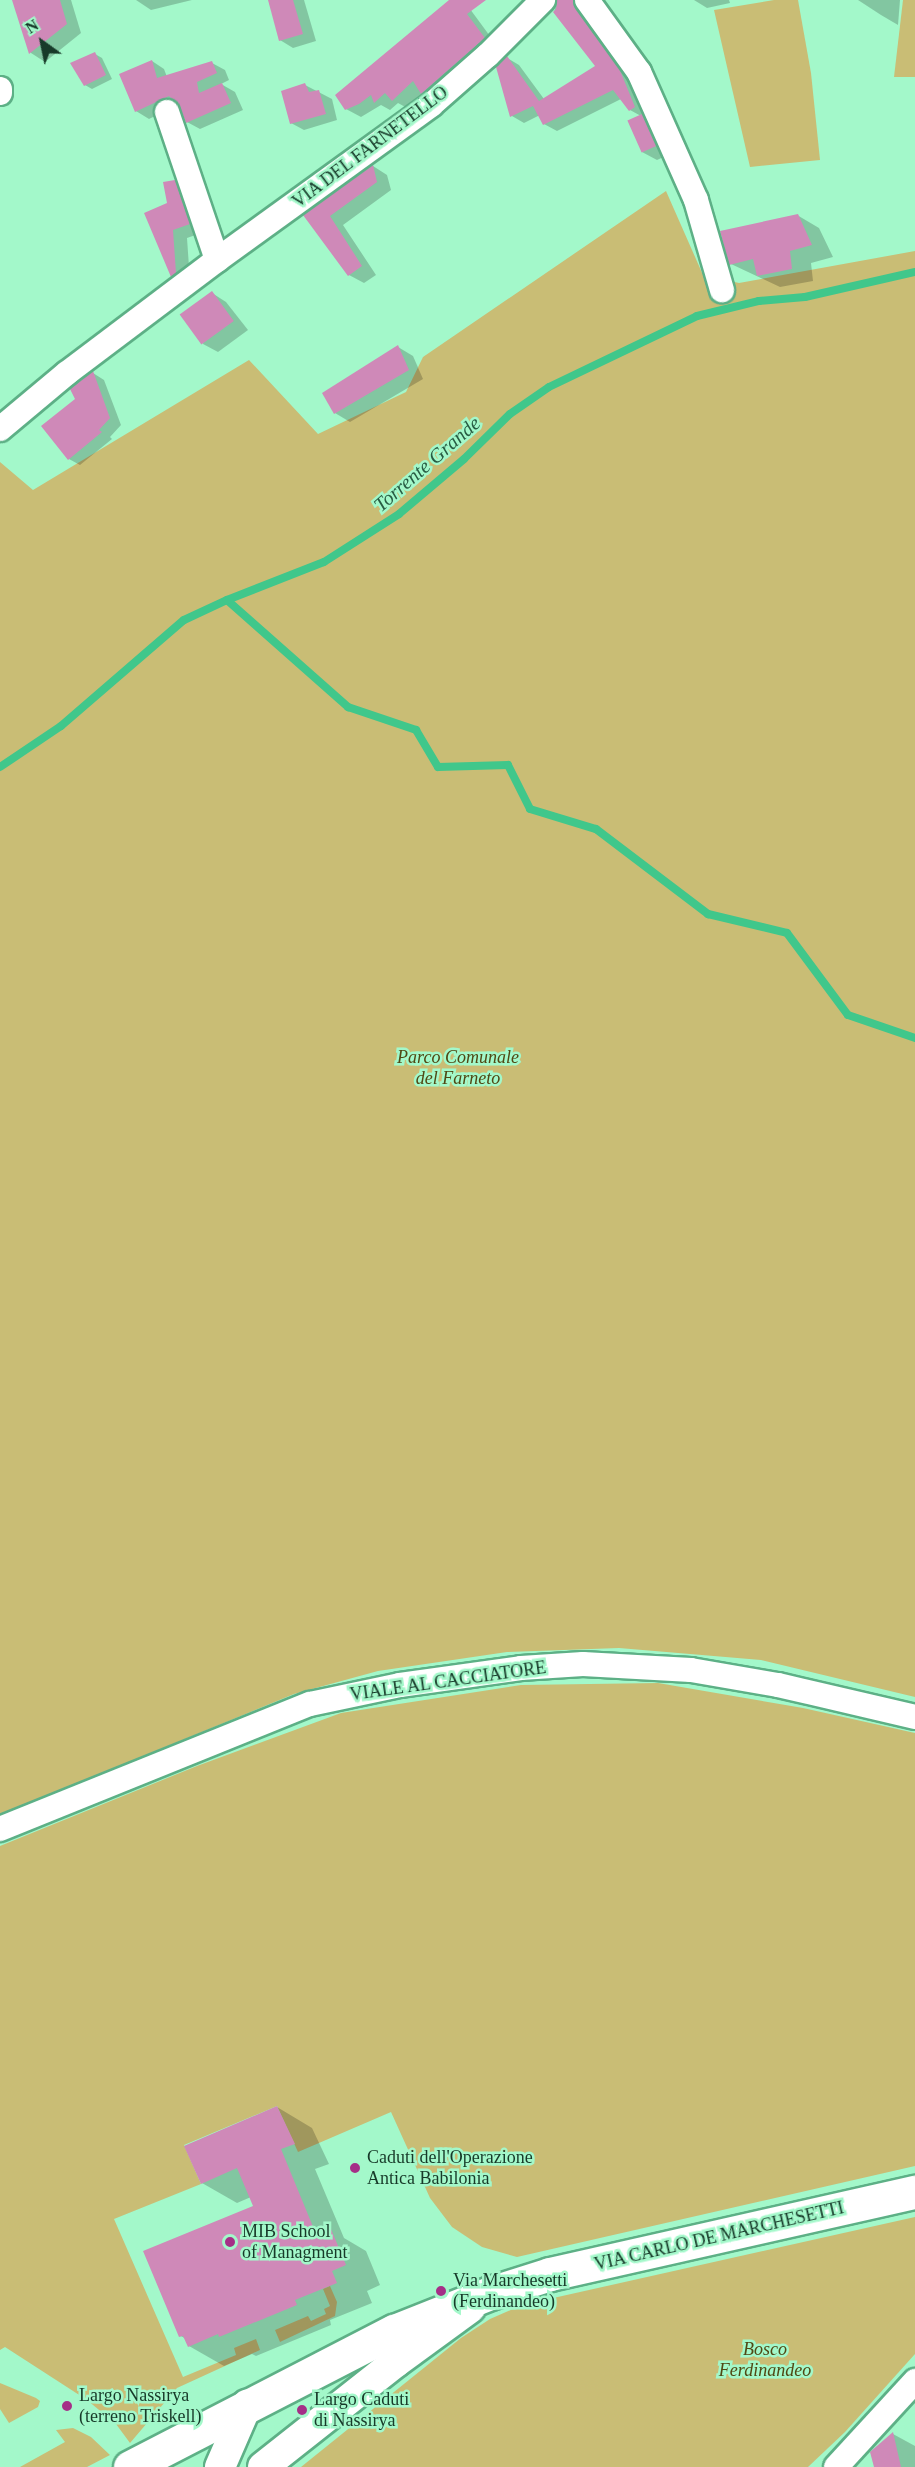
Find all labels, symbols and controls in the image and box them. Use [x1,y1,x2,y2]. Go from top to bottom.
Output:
north arrow [12,12,72,72]
text: N [22,16,41,37]
street label: VIA DEL FARNETELLO [287,81,453,213]
water label: Torrente Grande [369,411,485,517]
park label: Parco Comunale del Farneto [397,1047,519,1090]
street label: VIALE AL CACCIATORE [348,1656,548,1706]
place label: Caduti dell'Operazione Antica Babilonia [367,2147,533,2190]
marker: Caduti dell'Operazione Antica Babilonia [348,2161,362,2175]
street label: VIA CARLO DE MARCHESETTI [592,2197,846,2275]
place label: MIB School of Managment [242,2221,347,2264]
marker: MIB School of Managment [223,2235,237,2249]
place label: Via Marchesetti (Ferdinandeo) [453,2270,567,2312]
marker: Via Marchesetti (Ferdinandeo) [434,2284,448,2298]
park label: Bosco Ferdinandeo [719,2339,811,2382]
place label: Largo Nassirya (terreno Triskell) [79,2385,202,2428]
place label: Largo Caduti di Nassirya [314,2389,409,2432]
marker: Largo Nassirya (terreno Triskell) [60,2399,74,2413]
marker: Largo Caduti di Nassirya [295,2403,309,2417]

